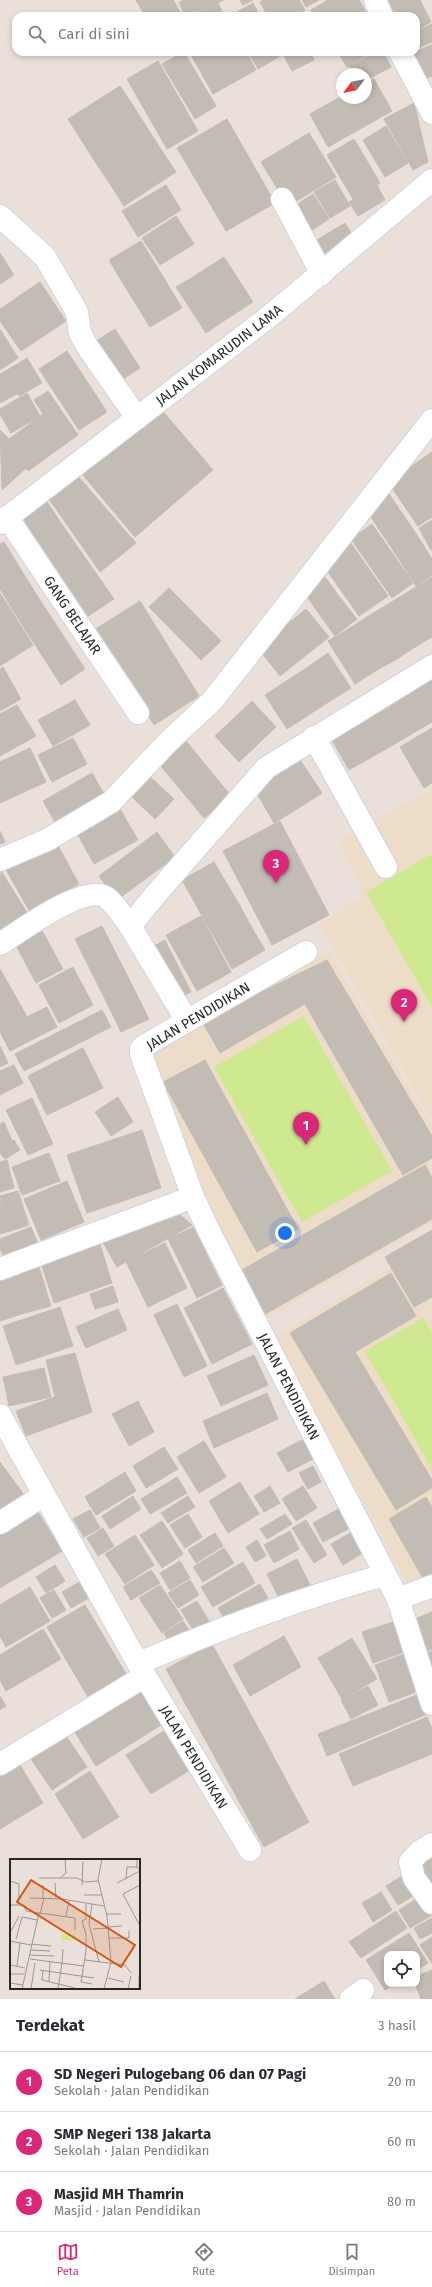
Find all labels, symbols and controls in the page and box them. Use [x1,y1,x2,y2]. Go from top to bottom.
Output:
search box [12,12,420,56]
icon: search [26,23,48,45]
text: Cari di sini [58,25,130,43]
north arrow [336,68,372,104]
street label: JALAN KOMARUDIN LAMA [152,301,286,409]
street label: GANG BELAJAR [40,573,105,658]
pin: 3 [263,850,289,883]
street label: JALAN PENDIDIKAN [143,979,253,1054]
pin: 2 [391,989,417,1022]
pin: 1 [293,1112,319,1145]
your location [275,1223,295,1243]
street label: JALAN PENDIDIKAN [254,1330,323,1443]
street label: JALAN PENDIDIKAN [156,1702,231,1812]
inset map [10,1859,140,1989]
map controls [384,1951,420,1987]
button: locate [384,1951,420,1987]
text: Terdekat [16,2015,85,2036]
text: 3 hasil [378,2018,416,2033]
text: SD Negeri Pulogebang 06 dan 07 Pagi [54,2065,306,2083]
text: 1 [26,2074,32,2089]
text: 20 m [388,2074,416,2089]
text: Sekolah · Jalan Pendidikan [54,2083,209,2098]
text: SMP Negeri 138 Jakarta [54,2125,211,2143]
text: 2 [26,2134,32,2149]
text: 60 m [387,2134,416,2149]
text: Sekolah · Jalan Pendidikan [54,2143,209,2158]
text: Masjid MH Thamrin [54,2185,184,2203]
text: 3 [26,2194,32,2209]
text: 80 m [387,2194,416,2209]
text: Masjid · Jalan Pendidikan [54,2203,201,2218]
tab: Peta [57,2241,79,2278]
tab: Rute [192,2241,215,2278]
tab: Disimpan [329,2241,375,2278]

